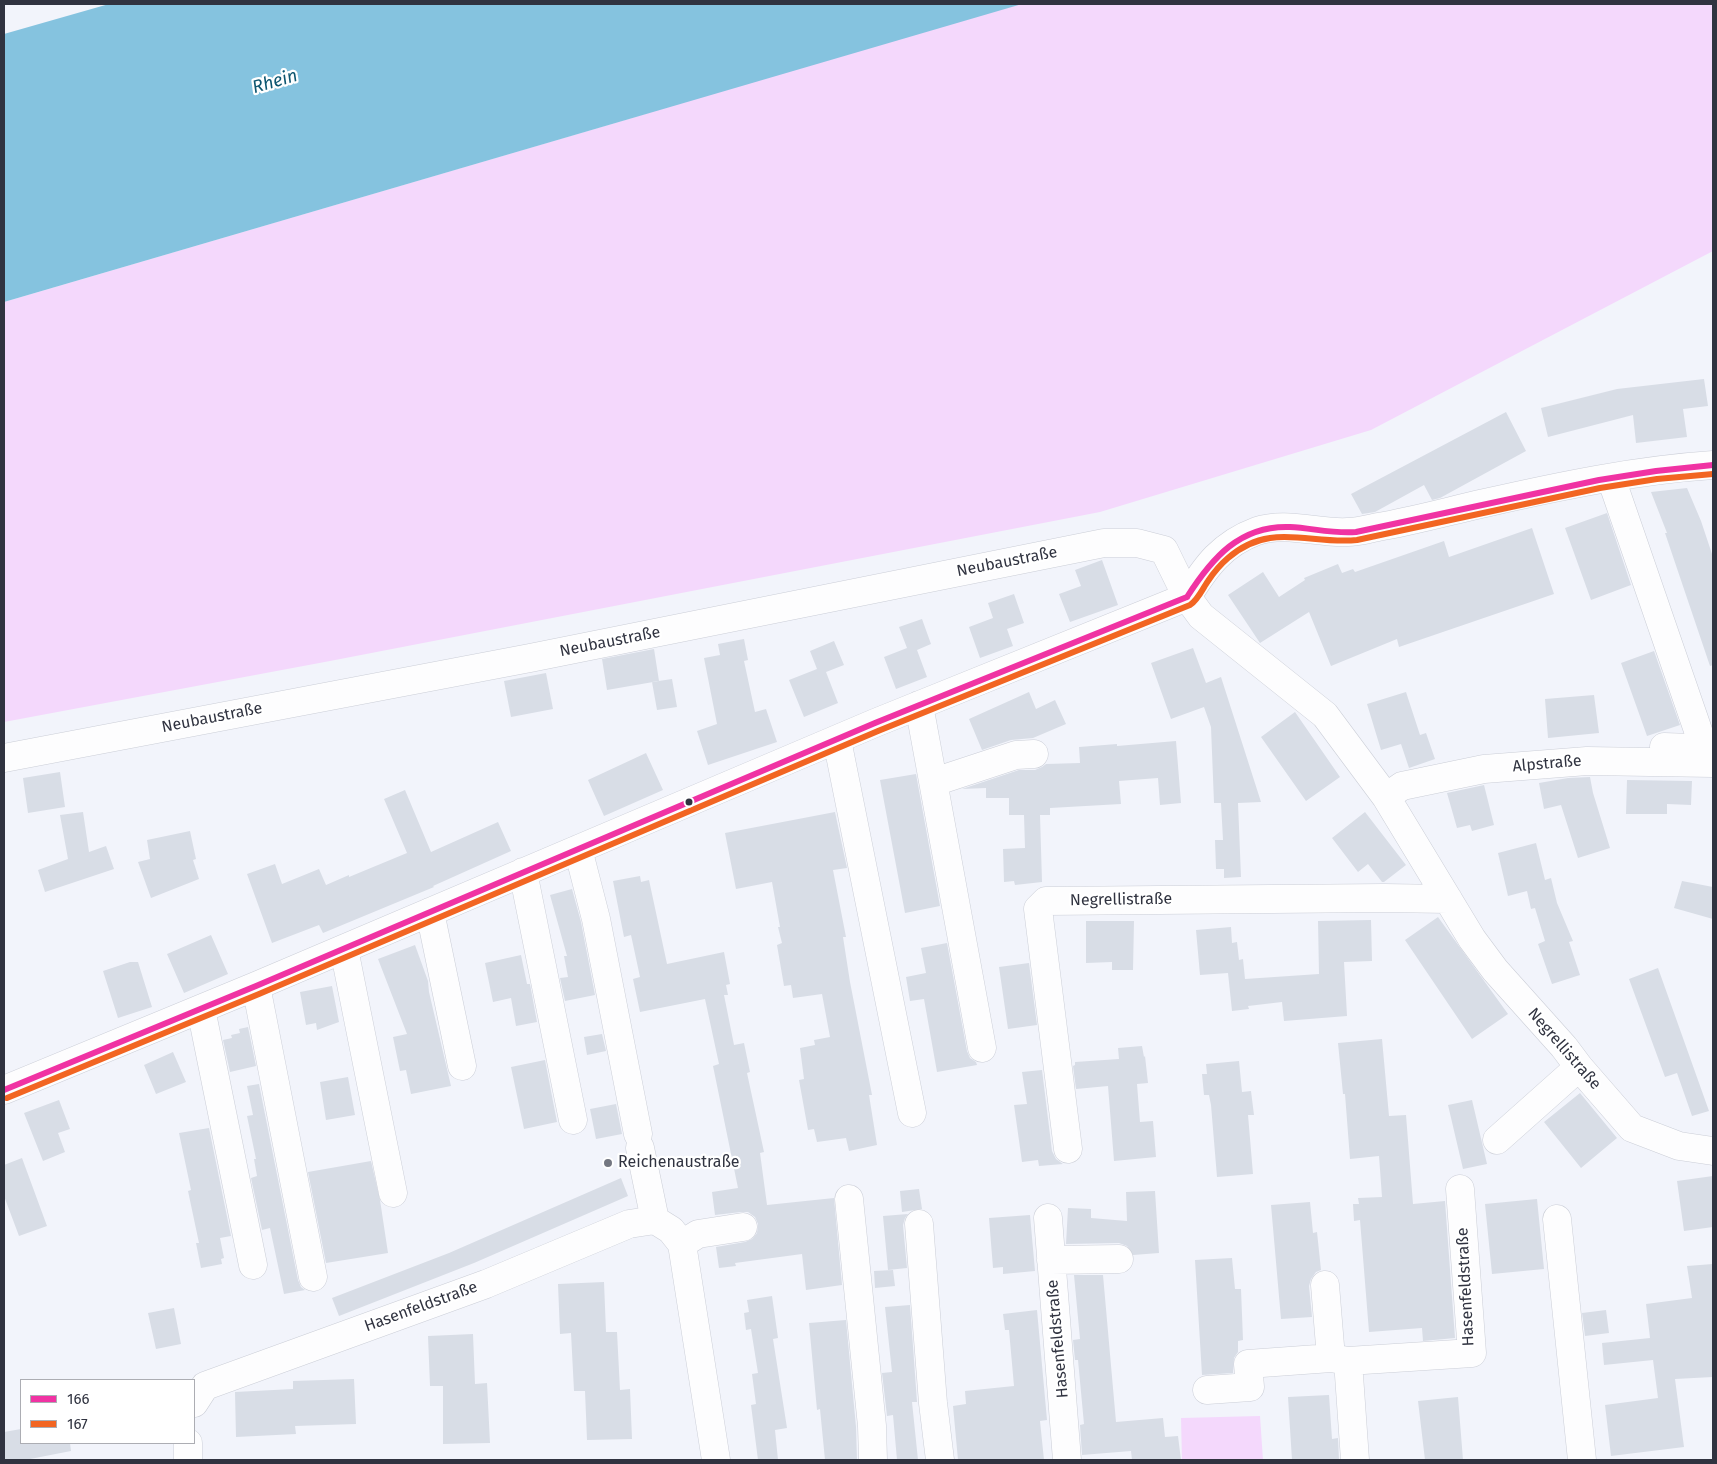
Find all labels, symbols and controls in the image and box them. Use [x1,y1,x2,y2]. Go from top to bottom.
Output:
water label: Rhein [250,65,300,99]
street label: Neubaustraße [955,543,1059,581]
street label: Neubaustraße [558,623,662,661]
street label: Neubaustraße [160,699,264,737]
street label: Alpstraße [1512,751,1582,777]
unlabelled marker [684,797,694,807]
street label: Negrellistraße [1070,890,1172,910]
street label: Negrellistraße [1523,1004,1605,1094]
place label: Reichenaustraße [618,1153,740,1173]
marker: Reichenaustraße [602,1157,614,1169]
street label: Hasenfeldstraße [1453,1227,1479,1347]
street label: Hasenfeldstraße [362,1278,480,1336]
street label: Hasenfeldstraße [1043,1279,1073,1399]
legend [20,1379,195,1444]
text: 166 [67,1390,90,1408]
text: 167 [67,1415,88,1433]

